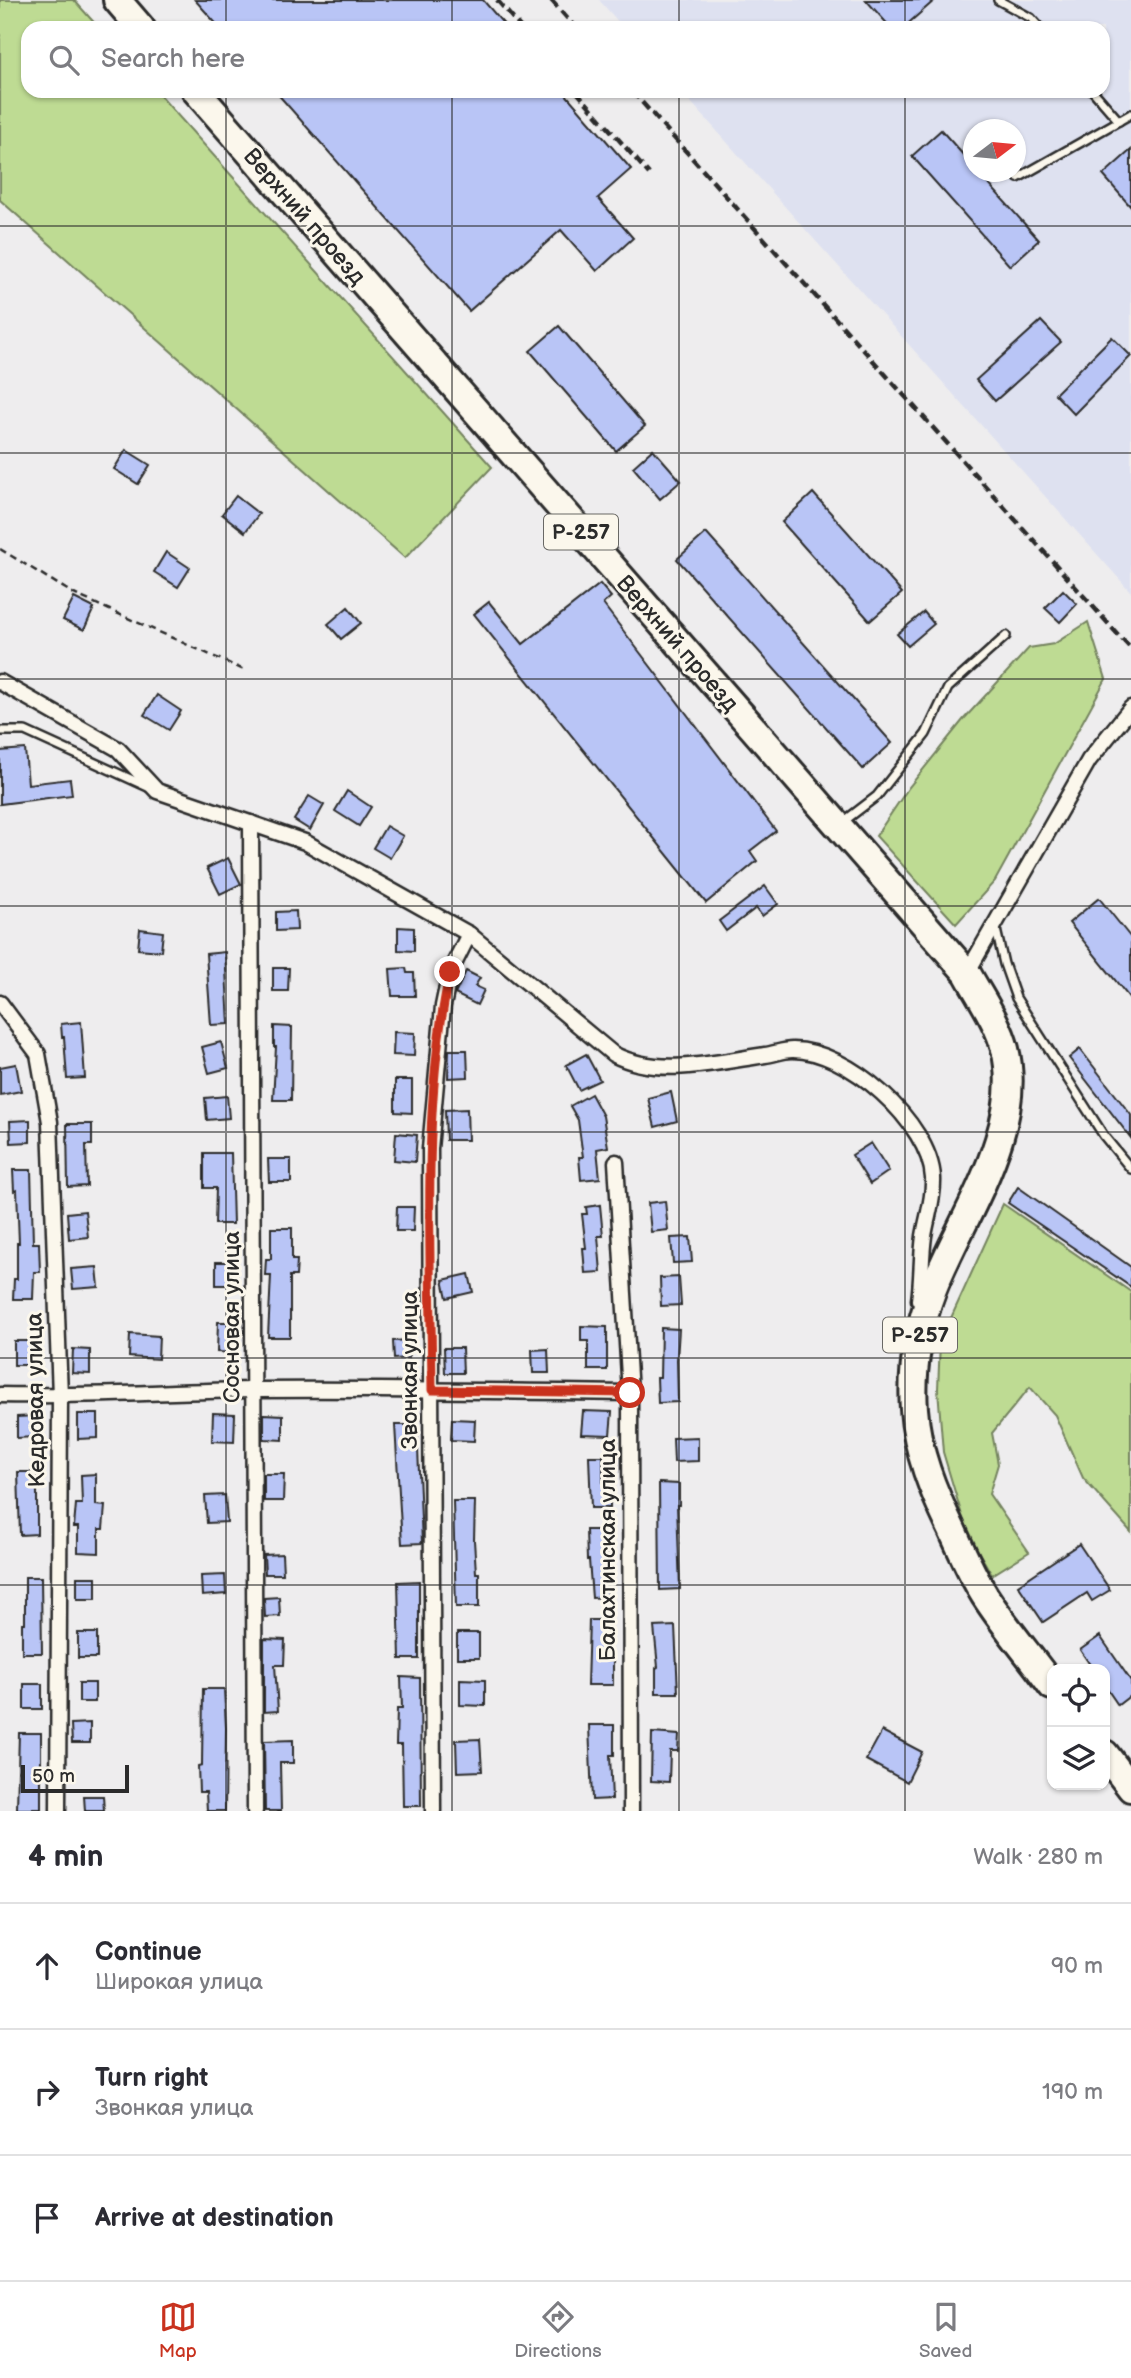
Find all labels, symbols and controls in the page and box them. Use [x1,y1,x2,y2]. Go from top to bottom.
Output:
search box [21,21,1110,98]
icon: search [45,41,83,79]
text: Search here [101,44,245,75]
north arrow [963,119,1026,182]
street label: Верхний проезд [237,143,371,291]
road number: Р-257 [544,514,618,550]
street label: Верхний проезд [610,570,744,718]
route end [434,956,465,987]
street label: Сосновая улица [218,1231,246,1403]
street label: Звонкая улица [396,1290,424,1449]
street label: Кедровая улица [20,1312,52,1488]
road number: Р-257 [883,1318,957,1352]
route start [614,1377,645,1408]
street label: Балахтинская улица [594,1438,622,1661]
map controls [1047,1664,1110,1790]
button: locate [1047,1664,1110,1727]
button: layers [1047,1727,1110,1790]
scale bar [21,1762,130,1794]
text: 50 m [32,1765,75,1788]
text: 4 min [28,1839,103,1875]
text: Walk · 280 m [973,1843,1103,1871]
text: Continue [95,1937,202,1968]
icon: ahead [28,1947,66,1985]
text: 90 m [1051,1952,1103,1980]
text: Широкая улица [95,1968,263,1996]
text: Turn right [95,2063,208,2094]
icon: right [28,2073,66,2111]
text: 190 m [1042,2078,1103,2106]
text: Звонкая улица [95,2094,254,2122]
icon: arrive [28,2199,66,2237]
text: Arrive at destination [95,2203,334,2234]
tab: Map [159,2298,197,2363]
tab: Directions [514,2298,602,2363]
tab: Saved [919,2298,972,2363]

